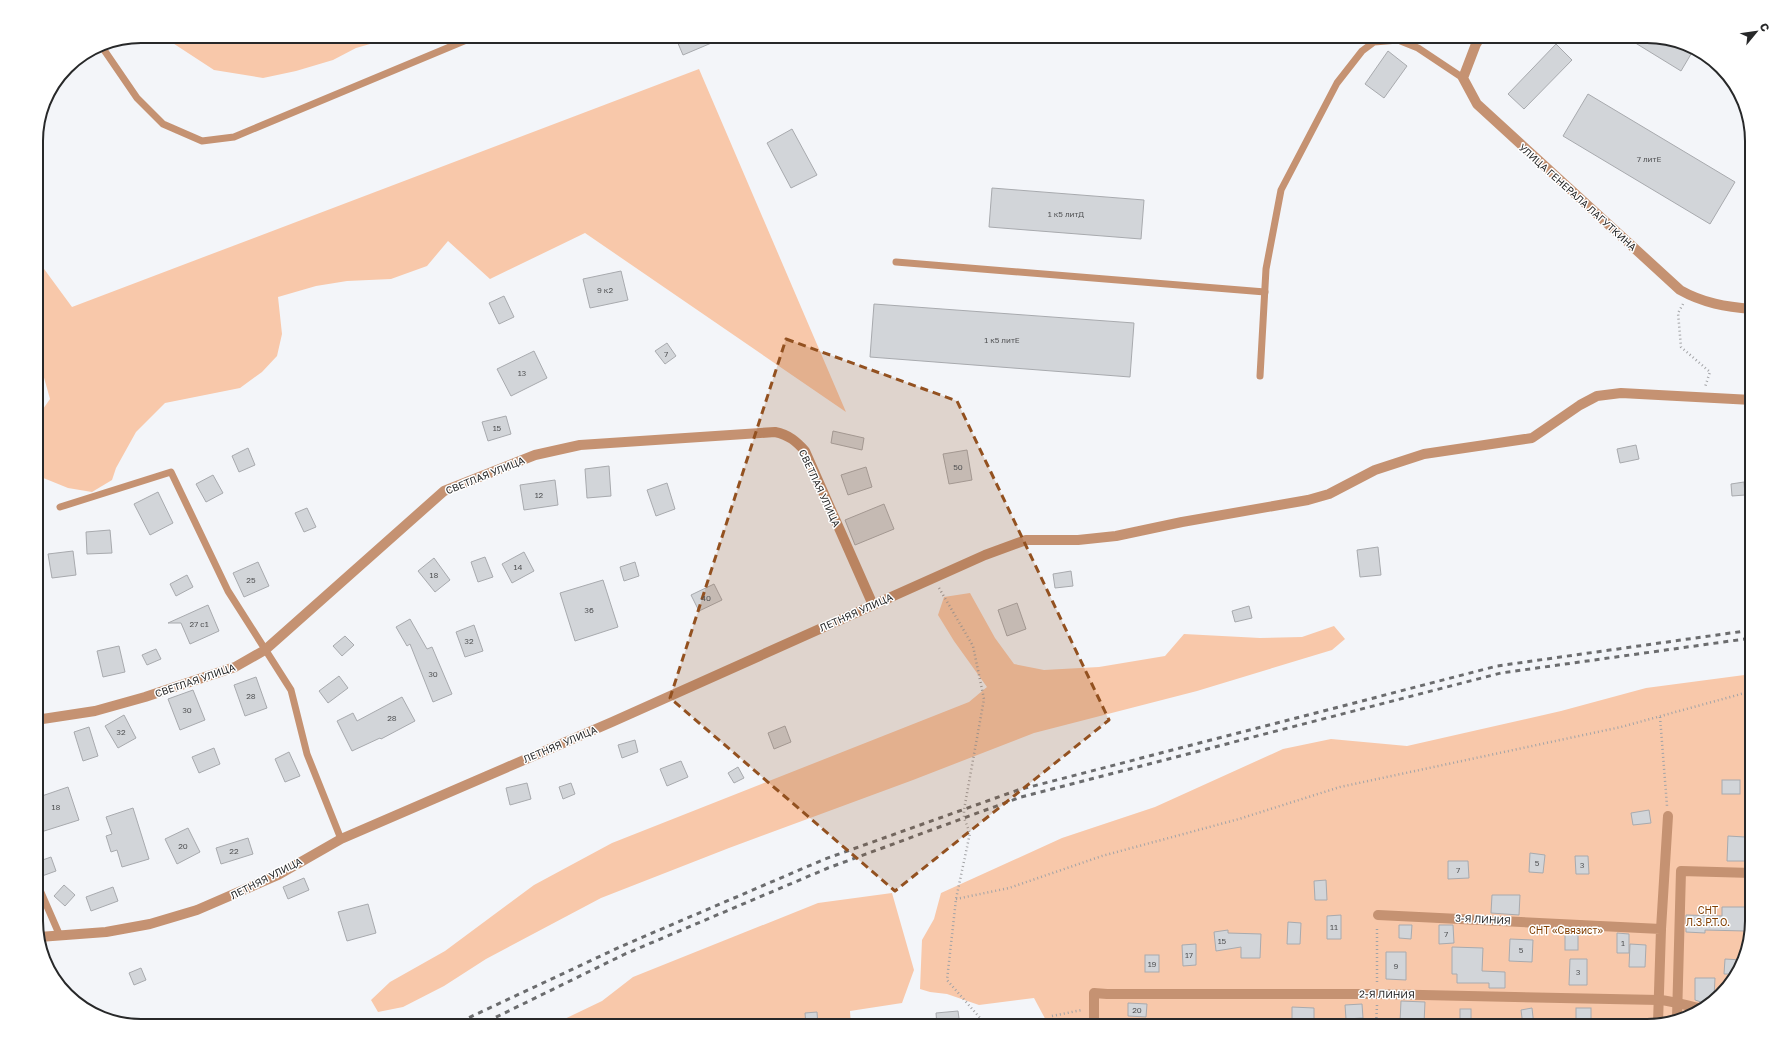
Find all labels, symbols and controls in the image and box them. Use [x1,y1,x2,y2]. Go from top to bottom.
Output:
north arrow [1736,12,1776,52]
text: С [1758,20,1773,34]
street label: УЛИЦА ГЕНЕРАЛА ЛАГУТКИНА [1517,141,1640,253]
house number: 7 литЕ [1637,154,1661,164]
house number: 1 к5 литД [1048,209,1084,219]
house number: 9 к2 [597,285,613,295]
house number: 1 к5 литЕ [984,335,1020,345]
house number: 7 [664,349,668,359]
house number: 13 [518,368,527,378]
house number: 15 [493,423,502,433]
street label: СВЕТЛАЯ УЛИЦА [797,447,843,529]
street label: СВЕТЛАЯ УЛИЦА [444,454,527,496]
house number: 50 [953,462,963,472]
house number: 12 [535,490,544,500]
house number: 14 [514,562,522,572]
house number: 18 [430,570,438,580]
house number: 25 [246,575,256,585]
street label: ЛЕТНЯЯ УЛИЦА [818,590,895,634]
house number: 40 [701,593,711,603]
house number: 36 [584,605,594,615]
house number: 27 с1 [189,619,209,629]
house number: 32 [464,636,474,646]
street label: СВЕТЛАЯ УЛИЦА [153,661,237,699]
house number: 30 [428,669,438,679]
house number: 28 [246,691,256,701]
house number: 30 [182,705,192,715]
house number: 28 [387,713,397,723]
street label: ЛЕТНЯЯ УЛИЦА [521,723,599,765]
house number: 32 [116,727,126,737]
house number: 18 [52,802,60,812]
house number: 20 [178,841,188,851]
house number: 22 [229,846,239,856]
street label: ЛЕТНЯЯ УЛИЦА [228,855,304,901]
house number: 5 [1535,858,1540,868]
house number: 3 [1580,860,1585,870]
house number: 7 [1456,865,1460,875]
park label: СНТ Л.З.Р.Т.О. [1686,904,1730,928]
street label: 3-Я ЛИНИЯ [1455,912,1511,926]
house number: 11 [1330,922,1338,932]
park label: СНТ «Связист» [1529,924,1603,936]
house number: 7 [1444,929,1448,939]
house number: 15 [1218,936,1227,946]
house number: 1 [1621,938,1625,948]
house number: 5 [1519,945,1524,955]
house number: 17 [1185,950,1193,960]
house number: 19 [1148,959,1157,969]
house number: 9 [1394,961,1399,971]
house number: 3 [1576,967,1581,977]
street label: 2-Я ЛИНИЯ [1359,988,1415,1000]
house number: 20 [1132,1005,1142,1015]

